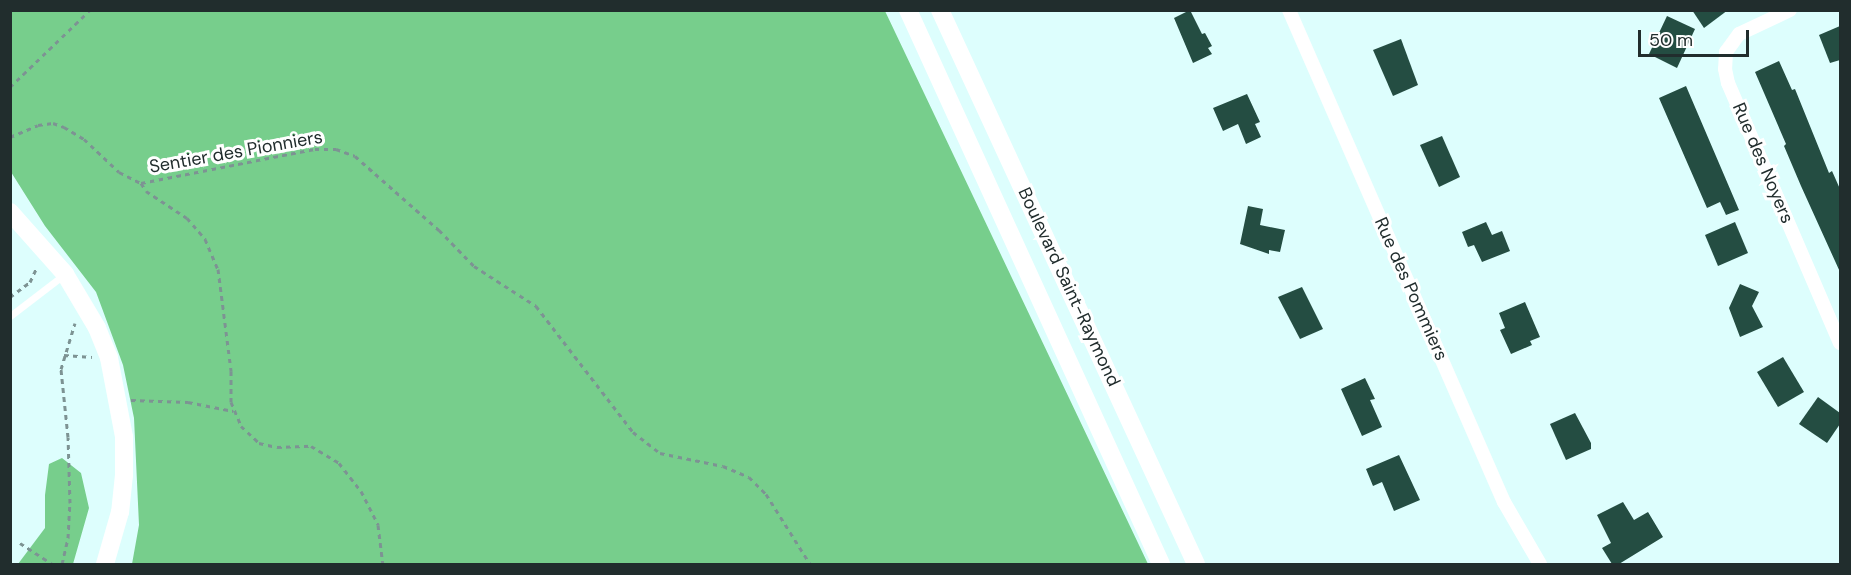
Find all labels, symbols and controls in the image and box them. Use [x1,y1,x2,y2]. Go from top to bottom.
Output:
scale bar [1641,18,1752,56]
text: 50 m [1649,28,1693,52]
street label: Rue des Noyers [1728,99,1798,227]
street label: Sentier des Pionniers [148,126,324,178]
street label: Boulevard Saint-Raymond [1013,184,1125,390]
street label: Rue des Pommiers [1370,214,1452,364]

